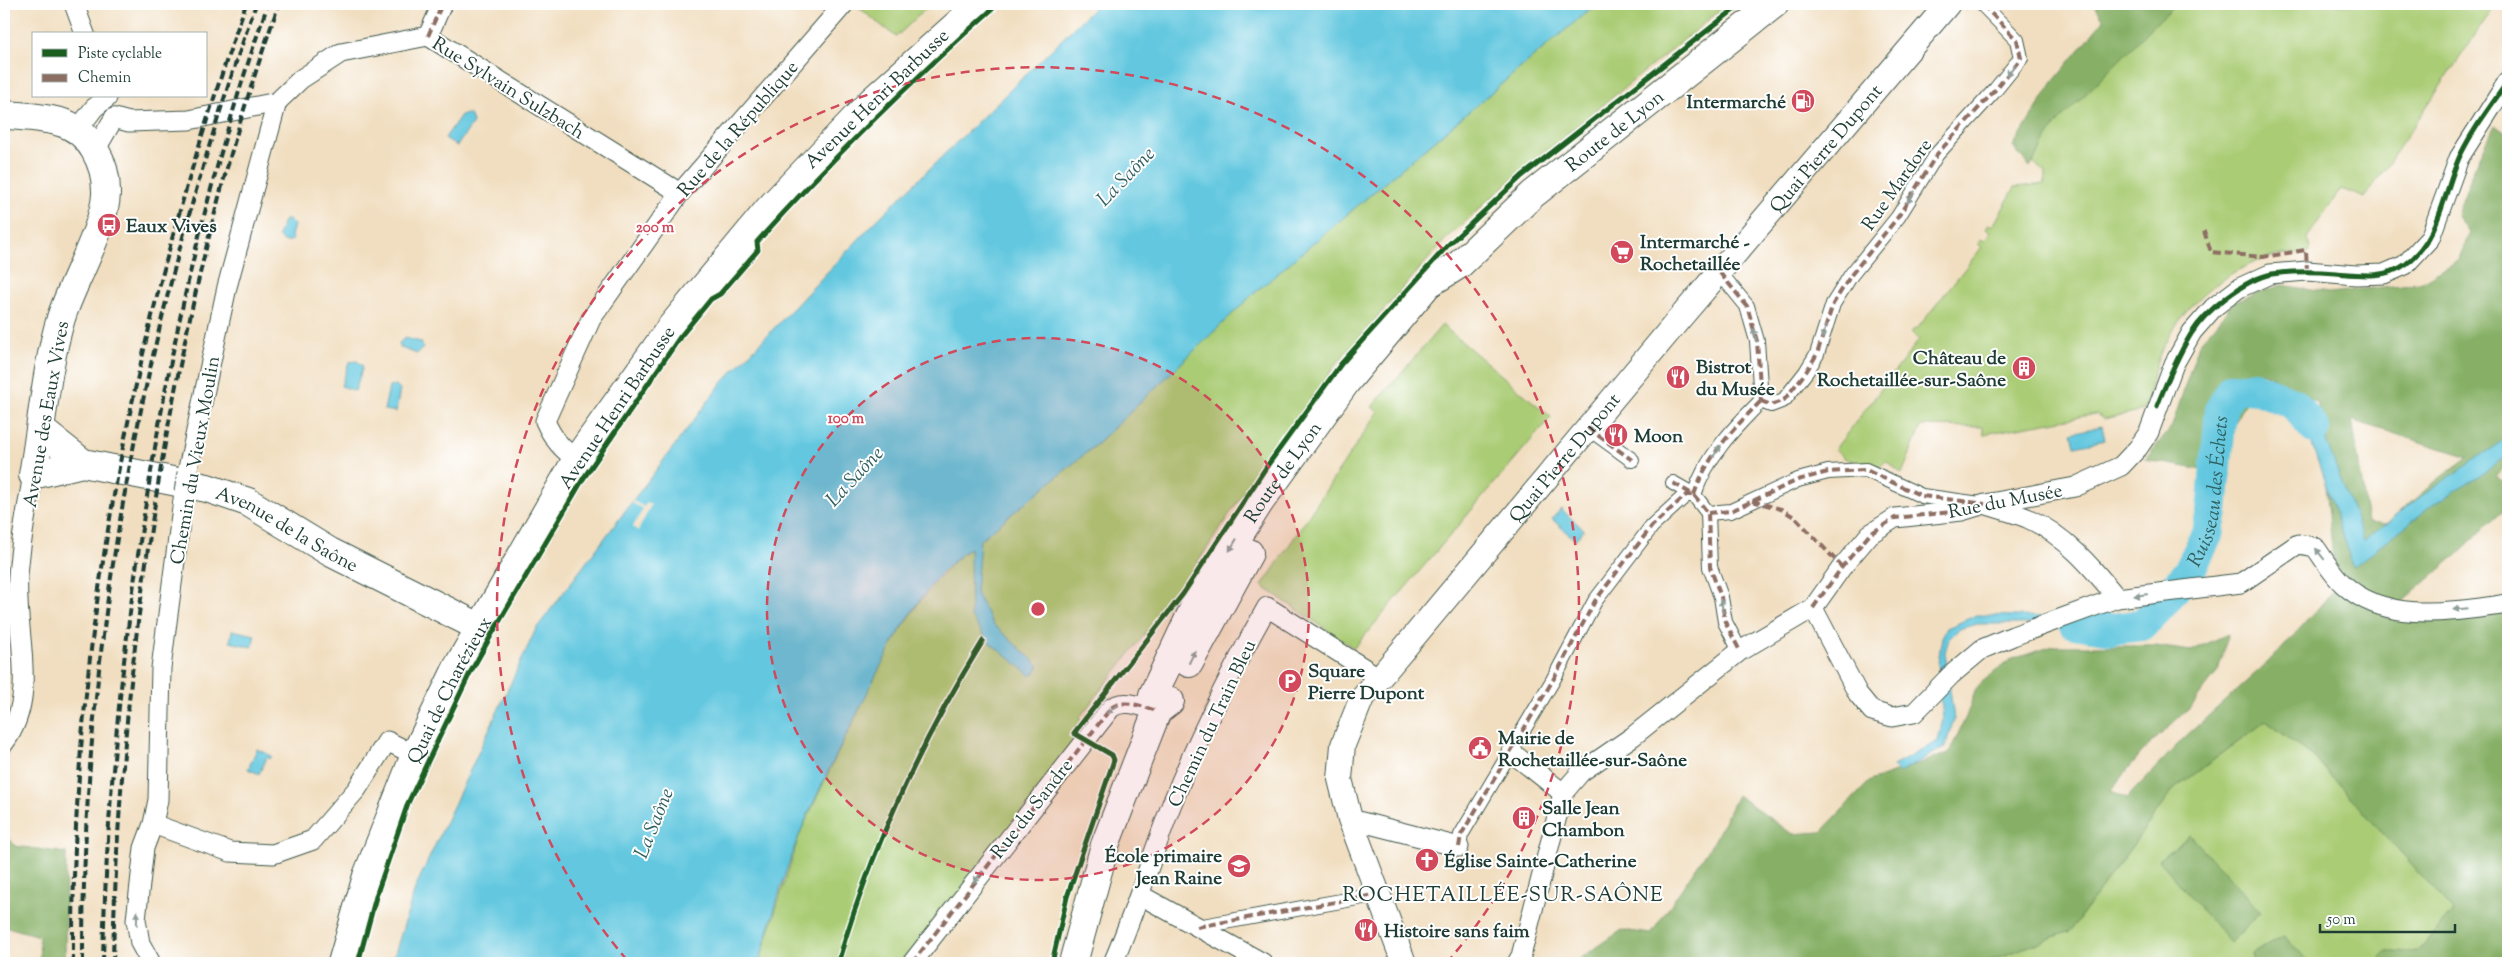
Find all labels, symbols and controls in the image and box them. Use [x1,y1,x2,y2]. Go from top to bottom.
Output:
street label: Avenue Henri Barbusse [799,23,956,176]
street label: Rue Sylvain Sulzbach [426,31,589,147]
legend [32,32,208,98]
text: Piste cyclable [78,44,162,65]
street label: Rue de la République [672,56,806,204]
one-way arrow [2006,63,2017,76]
text: Chemin [78,68,131,89]
street label: Quai Pierre Dupont [1764,79,1890,220]
street label: Route de Lyon [1561,85,1671,180]
fuel station icon: Intermarché [1790,88,1816,114]
place label: Intermarché [1687,90,1786,117]
street label: Rue Mardore [1856,134,1940,237]
water label: La Saône [1091,141,1163,214]
one-way arrow [1906,190,1915,203]
bus stop icon: Eaux Vives [96,212,122,238]
place label: Eaux Vives [126,214,217,241]
text: 200 m [636,218,675,239]
place label: Intermarché - Rochetaillée [1640,230,1750,279]
supermarket icon: Intermarché - Rochetaillée [1609,239,1635,265]
street label: Avenue des Eaux Vives [18,319,77,510]
street label: Avenue Henri Barbusse [553,321,683,495]
one-way arrow [1820,325,1827,340]
one-way arrow [1751,328,1759,343]
place label: Château de Rochetaillée-sur-Saône [1817,346,2006,395]
street label: Chemin du Vieux Moulin [165,354,228,567]
place label: Bistrot du Musée [1696,355,1775,404]
building icon: Château de Rochetaillée-sur-Saône [2011,355,2037,381]
restaurant icon: Bistrot du Musée [1665,364,1691,390]
street label: Quai Pierre Dupont [1504,388,1628,529]
text: 100 m [828,409,865,430]
water label: Ruisseau des Échets [2181,414,2237,572]
street label: Route de Lyon [1239,417,1329,529]
restaurant icon: Moon [1603,422,1629,448]
place label: Moon [1634,424,1684,451]
water label: La Saône [820,441,892,514]
one-way arrow [1712,445,1721,458]
street label: Rue du Musée [1946,478,2065,527]
street label: Avenue de la Saône [212,481,362,580]
one-way arrow [1228,538,1238,551]
one-way arrow [2314,548,2325,561]
one-way arrow [2133,591,2149,599]
one-way arrow [1718,598,1726,614]
centre of rings [1029,600,1047,618]
one-way arrow [2451,605,2467,613]
street label: Quai de Charézieux [402,612,500,769]
street label: Chemin du Train Bleu [1163,636,1264,812]
one-way arrow [1188,650,1196,664]
place label: Square Pierre Dupont [1308,659,1425,708]
parking icon: Square Pierre Dupont [1277,668,1303,694]
one-way arrow [1105,704,1118,715]
place label: Mairie de Rochetaillée-sur-Saône [1498,726,1687,775]
public building icon: Mairie de Rochetaillée-sur-Saône [1467,735,1493,761]
street label: Rue du Sandre [985,754,1081,865]
water label: La Saône [628,784,683,863]
place label: Salle Jean Chambon [1542,796,1626,845]
building icon: Salle Jean Chambon [1511,805,1537,831]
place label: École primaire Jean Raine [1105,844,1222,893]
church icon: Église Sainte-Catherine [1414,847,1440,873]
place label: Église Sainte-Catherine [1444,849,1637,876]
school or university icon: École primaire Jean Raine [1226,853,1252,879]
one-way arrow [973,870,983,884]
district label: ROCHETAILLÉE-SUR-SAÔNE [1342,881,1664,911]
scale bar [2320,902,2454,934]
one-way arrow [133,910,141,926]
text: 50 m [2326,910,2356,931]
restaurant icon: Histoire sans faim [1353,917,1379,943]
place label: Histoire sans faim [1384,919,1530,946]

